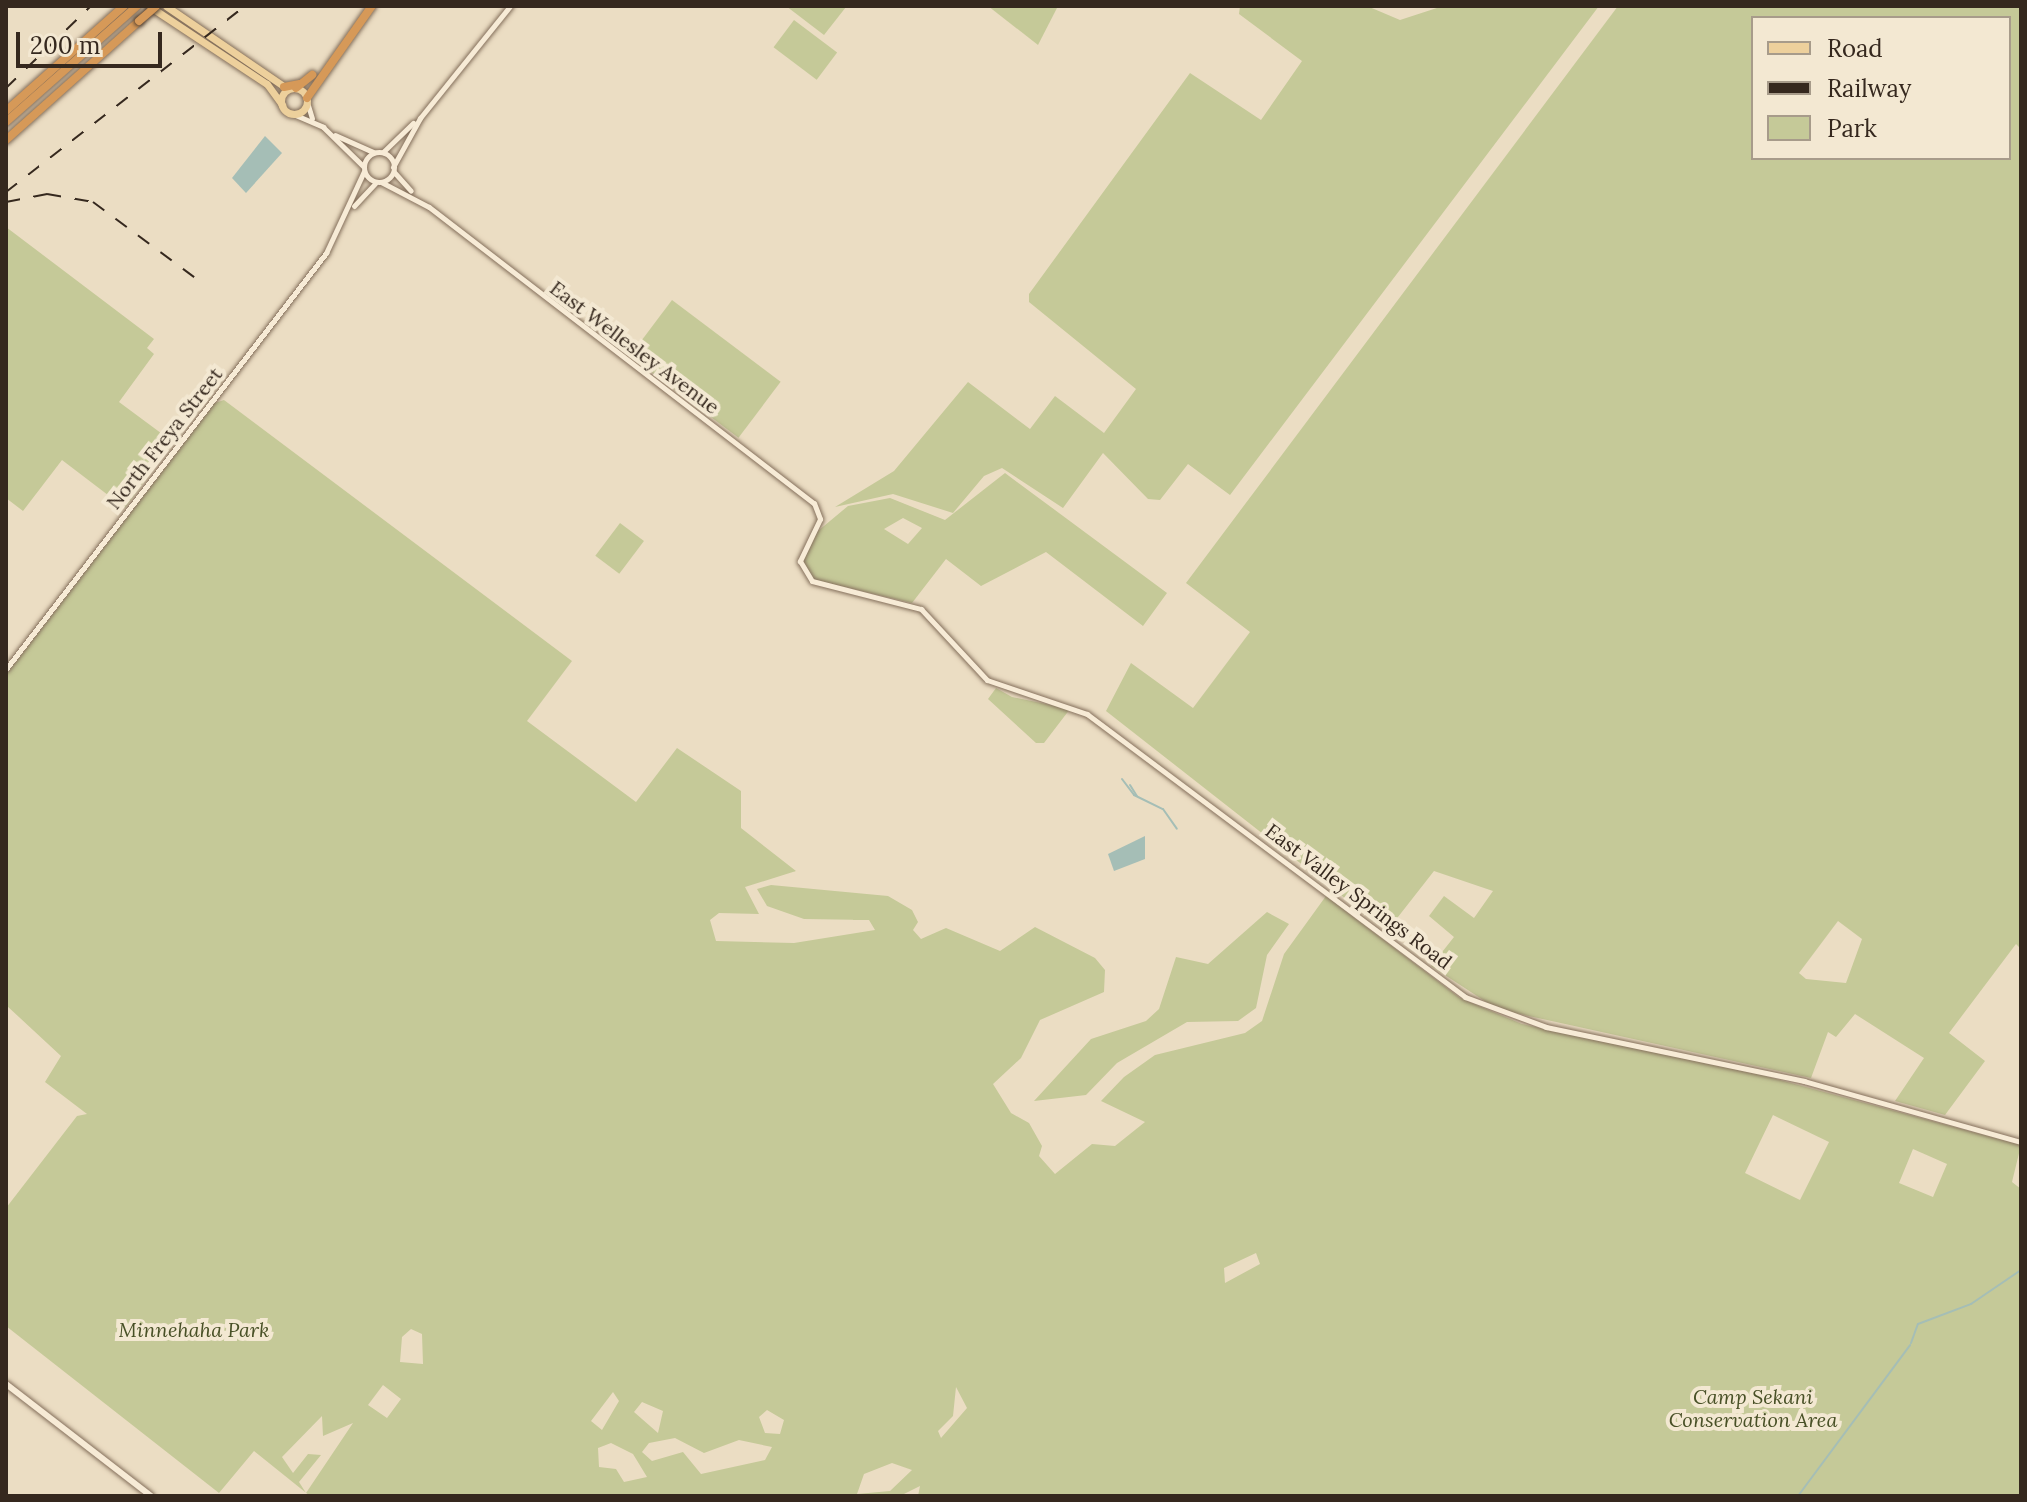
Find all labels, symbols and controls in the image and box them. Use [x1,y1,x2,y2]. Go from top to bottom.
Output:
scale bar [20,16,166,66]
legend [1751,16,2011,160]
text: 200 m [30,30,100,61]
text: Road [1827,33,1883,64]
text: Railway [1827,73,1911,104]
text: Park [1827,113,1877,144]
street label: East Wellesley Avenue [546,275,724,419]
street label: North Freya Street [101,362,227,514]
street label: East Valley Springs Road [1261,818,1457,974]
park label: Minnehaha Park [119,1317,269,1341]
park label: Camp Sekani Conservation Area [1669,1385,1837,1432]

